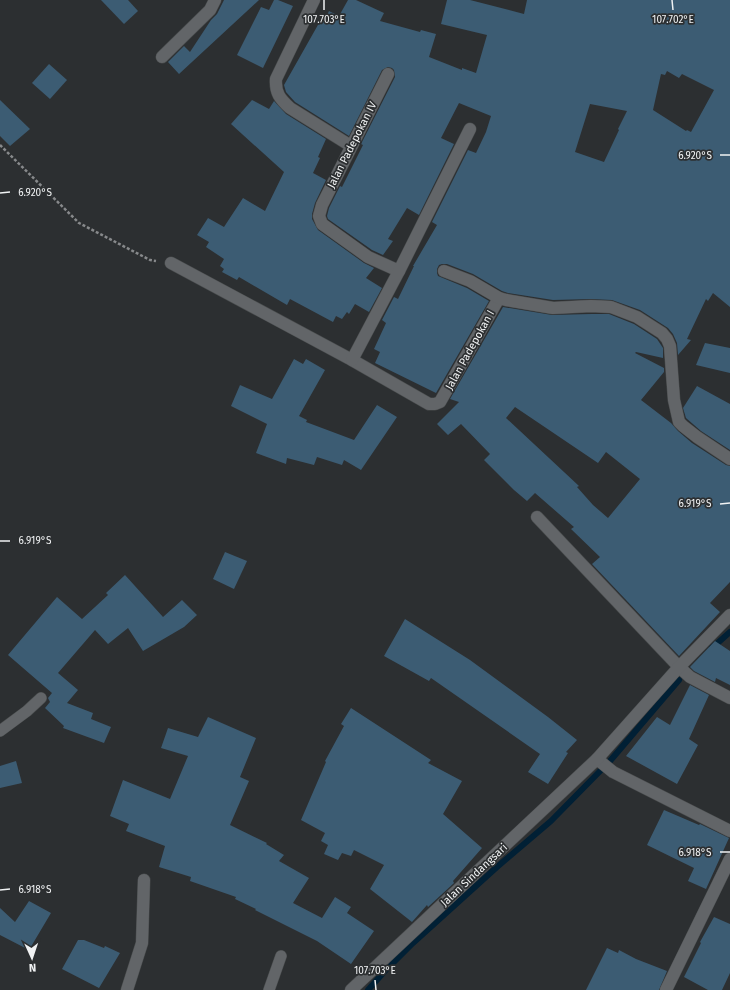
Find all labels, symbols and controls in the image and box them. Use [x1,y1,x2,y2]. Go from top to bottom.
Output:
text: 107.703°E [303,14,345,26]
text: 107.702°E [652,14,694,26]
street label: Jalan Padepokan IV [325,99,380,190]
text: 6.920°S [678,150,712,162]
text: 6.920°S [18,187,52,199]
street label: Jalan Padepokan I [443,308,497,392]
text: 6.919°S [679,498,712,510]
text: 6.919°S [19,535,52,547]
street label: Jalan Sindangsari [438,841,510,909]
text: 6.918°S [678,847,712,859]
text: 6.918°S [18,884,52,896]
north arrow [12,938,52,978]
text: N [29,961,36,974]
text: 107.703°E [354,965,396,977]

